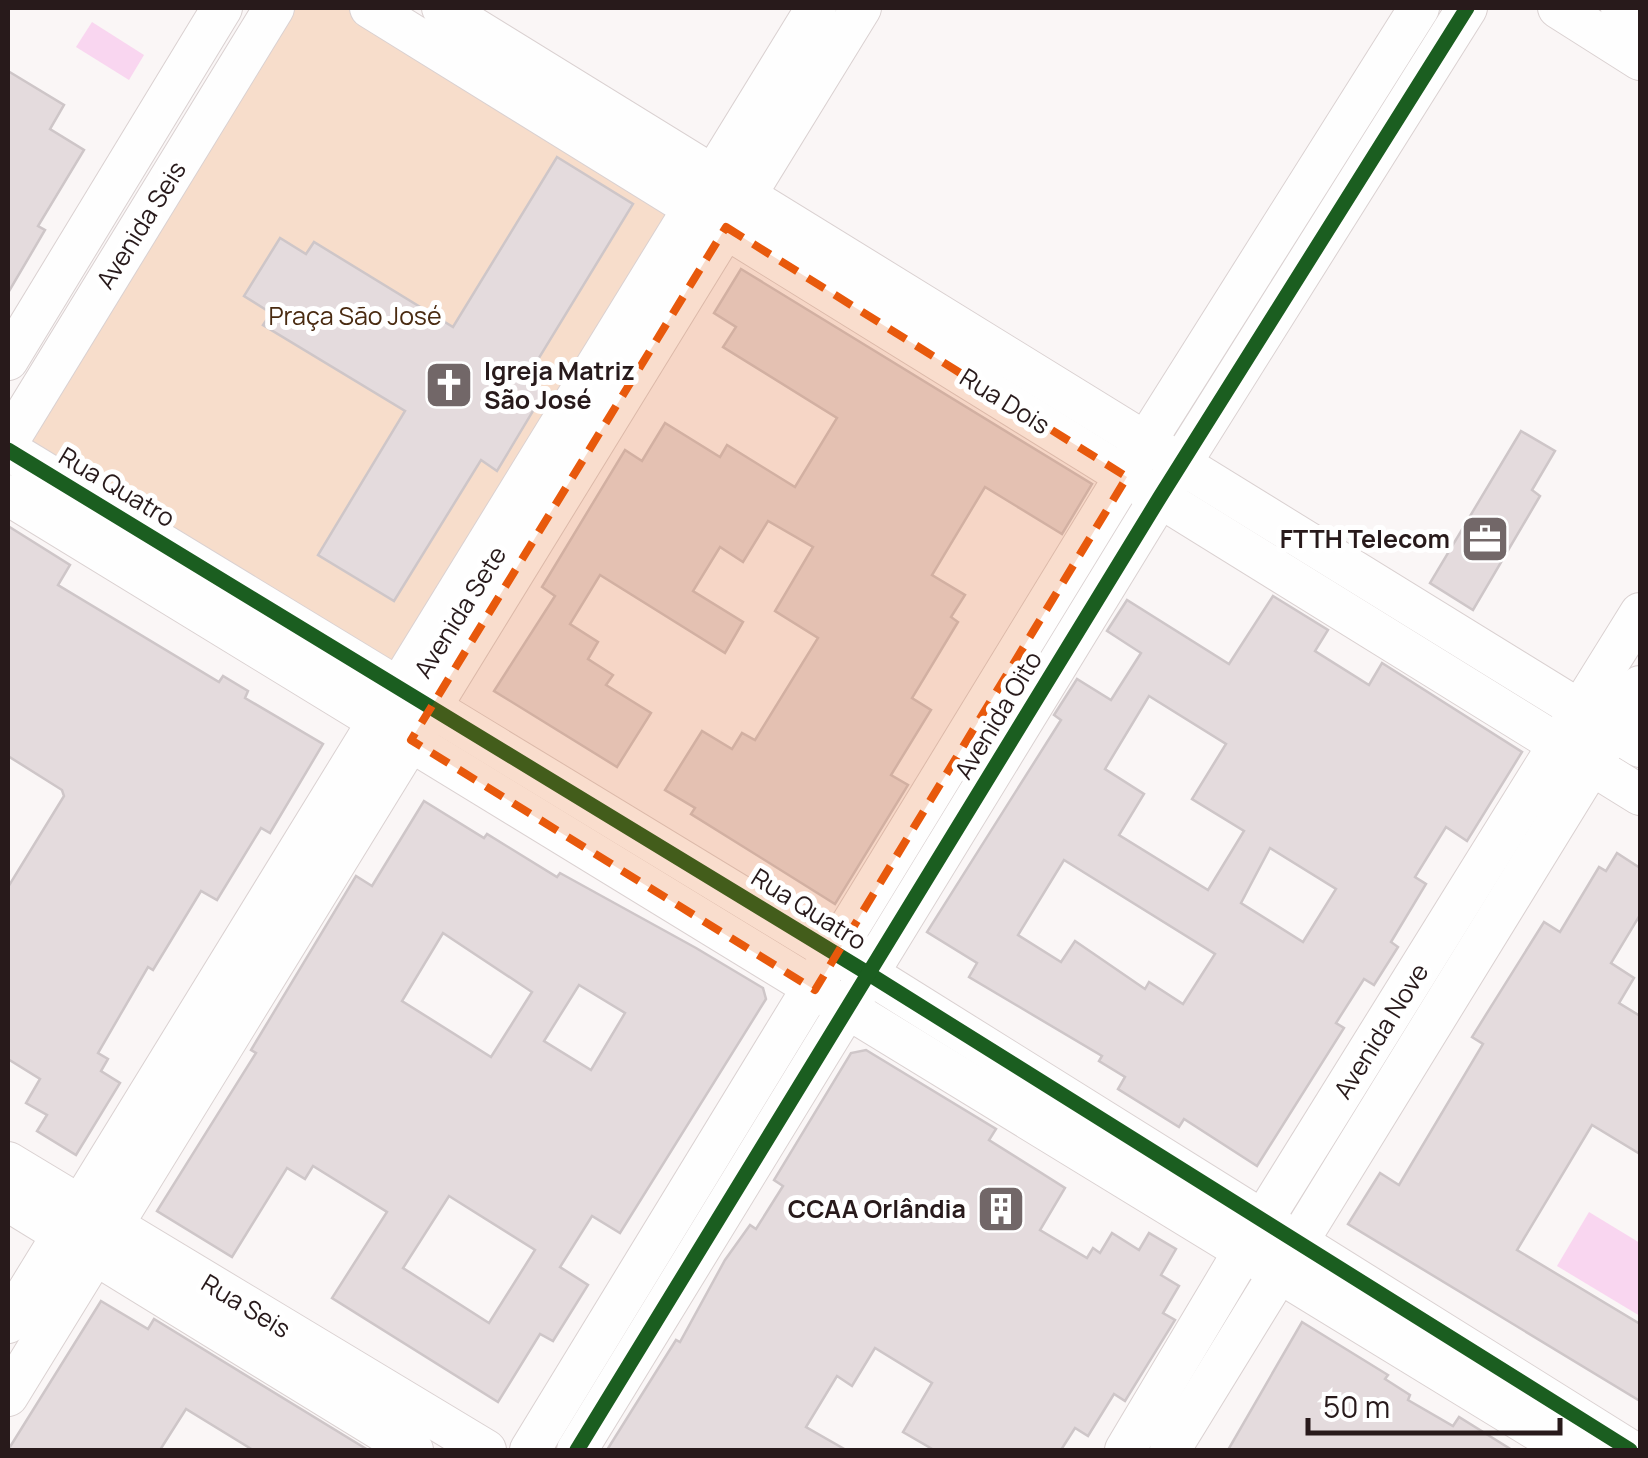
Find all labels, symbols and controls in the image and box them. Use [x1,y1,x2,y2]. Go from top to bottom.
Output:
street label: Avenida Seis [87,154,194,295]
park label: Praça São José [268,298,442,333]
place label: Igreja Matriz São José [484,353,635,417]
church icon: Igreja Matriz São José [423,359,475,411]
street label: Rua Dois [954,359,1057,442]
street label: Rua Quatro [53,438,182,535]
office icon: FTTH Telecom [1459,513,1511,565]
place label: FTTH Telecom [1280,521,1450,556]
street label: Avenida Sete [405,539,514,685]
street label: Avenida Oito [946,644,1050,785]
street label: Rua Quatro [745,859,874,958]
street label: Avenida Nove [1325,956,1436,1105]
building icon: CCAA Orlândia [975,1183,1027,1235]
place label: CCAA Orlândia [788,1191,966,1226]
street label: Rua Seis [195,1265,297,1346]
scale bar [1308,1373,1560,1435]
text: 50 m [1323,1386,1390,1427]

